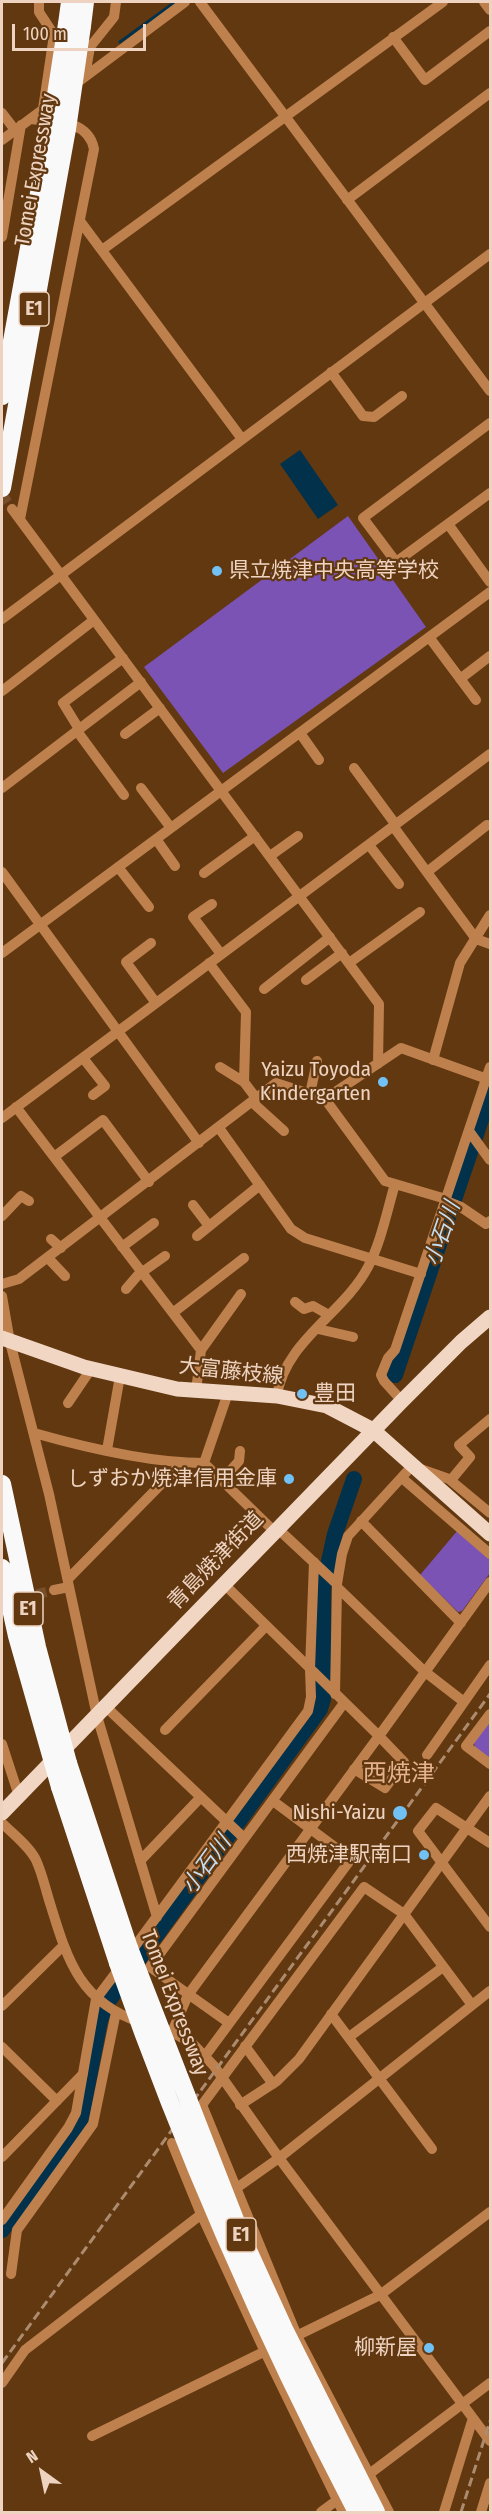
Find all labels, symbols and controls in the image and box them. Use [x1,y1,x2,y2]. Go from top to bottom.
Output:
scale bar [15,12,148,50]
text: 100 m [23,23,67,45]
street label: Tomei Expressway [10,92,62,248]
road number: E1 [19,292,49,326]
place label: 県立焼津中央高等学校 [229,558,439,584]
marker: 県立焼津中央高等学校 [210,564,224,578]
place label: Yaizu Toyoda Kindergarten [260,1057,371,1107]
marker: Yaizu Toyoda Kindergarten [376,1075,390,1089]
water label: 小石川 [420,1199,466,1269]
street label: 大富藤枝線 [177,1354,285,1390]
place label: 豊田 [314,1381,356,1407]
marker: 豊田 [295,1387,309,1401]
place label: しずおか焼津信用金庫 [67,1466,277,1492]
marker: しずおか焼津信用金庫 [282,1472,296,1486]
street label: 青島焼津街道 [163,1507,269,1615]
road number: E1 [13,1592,43,1626]
district label: 西焼津 [363,1760,435,1788]
place label: Nishi-Yaizu [293,1800,386,1826]
marker: Nishi-Yaizu [391,1804,409,1822]
water label: 小石川 [177,1831,237,1899]
place label: 西焼津駅南口 [286,1842,412,1868]
marker: 西焼津駅南口 [417,1848,431,1862]
street label: Tomei Expressway [135,1927,213,2079]
road number: E1 [226,2218,256,2252]
place label: 柳新屋 [354,2335,417,2361]
marker: 柳新屋 [422,2341,436,2355]
north arrow [12,2442,72,2502]
text: N [23,2446,41,2467]

